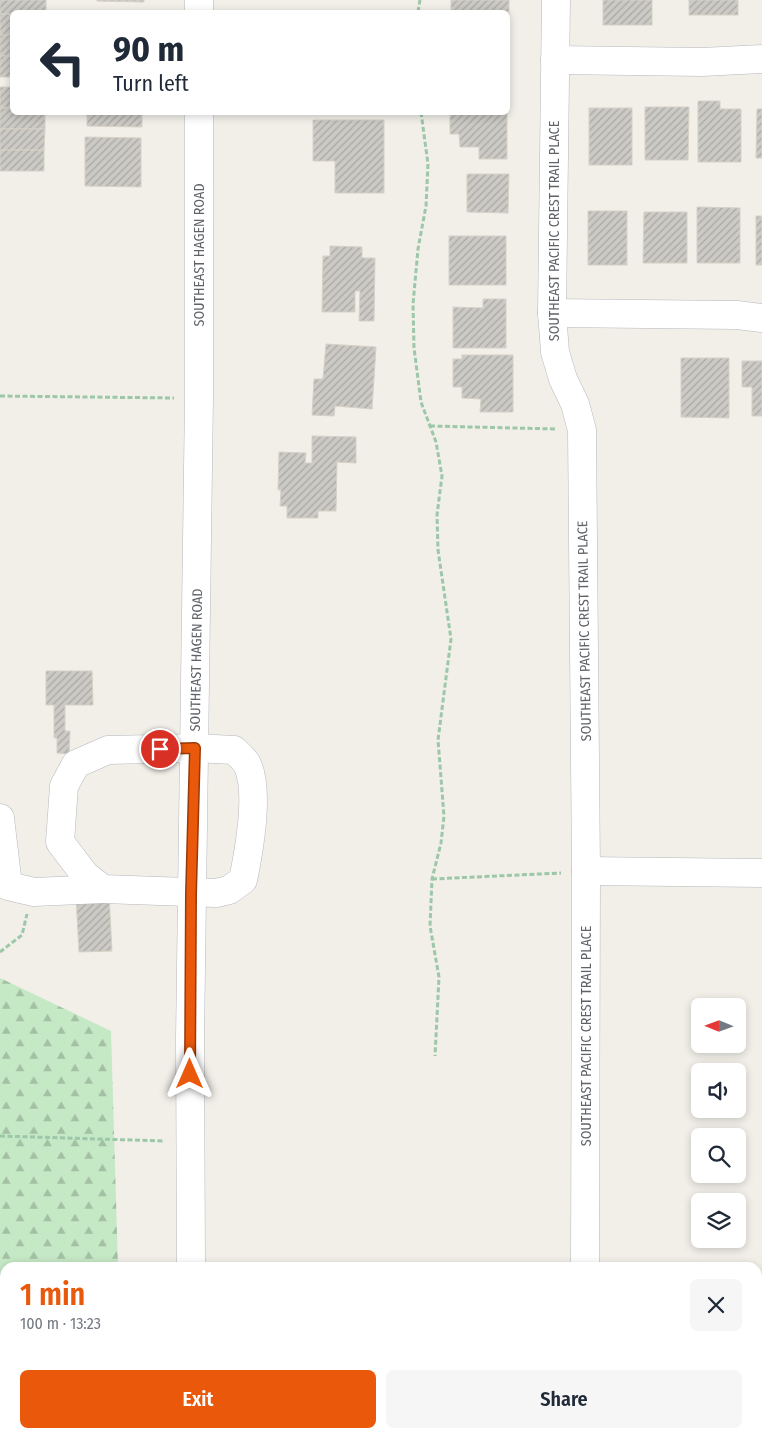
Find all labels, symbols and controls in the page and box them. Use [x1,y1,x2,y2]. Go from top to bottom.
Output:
text: 90 m [113,28,184,70]
icon: left [30,30,95,95]
text: Turn left [113,70,189,97]
street label: SOUTHEAST PACIFIC CREST TRAIL PLACE [546,120,563,341]
street label: SOUTHEAST HAGEN ROAD [191,183,208,327]
street label: SOUTHEAST PACIFIC CREST TRAIL PLACE [574,520,595,741]
street label: SOUTHEAST HAGEN ROAD [187,588,206,732]
pin [139,728,181,770]
icon: arrive [146,735,174,763]
street label: SOUTHEAST PACIFIC CREST TRAIL PLACE [578,925,595,1146]
north arrow [691,998,746,1052]
map controls [691,998,746,1248]
position arrow [163,1047,215,1099]
button: sound [691,1063,746,1118]
button: search [691,1128,746,1183]
button: layers [691,1193,746,1248]
text: 1 min [20,1277,85,1313]
button: close [690,1279,742,1331]
text: 100 m · 13:23 [20,1314,101,1333]
button: Exit [20,1370,376,1428]
button: Share [386,1370,742,1428]

